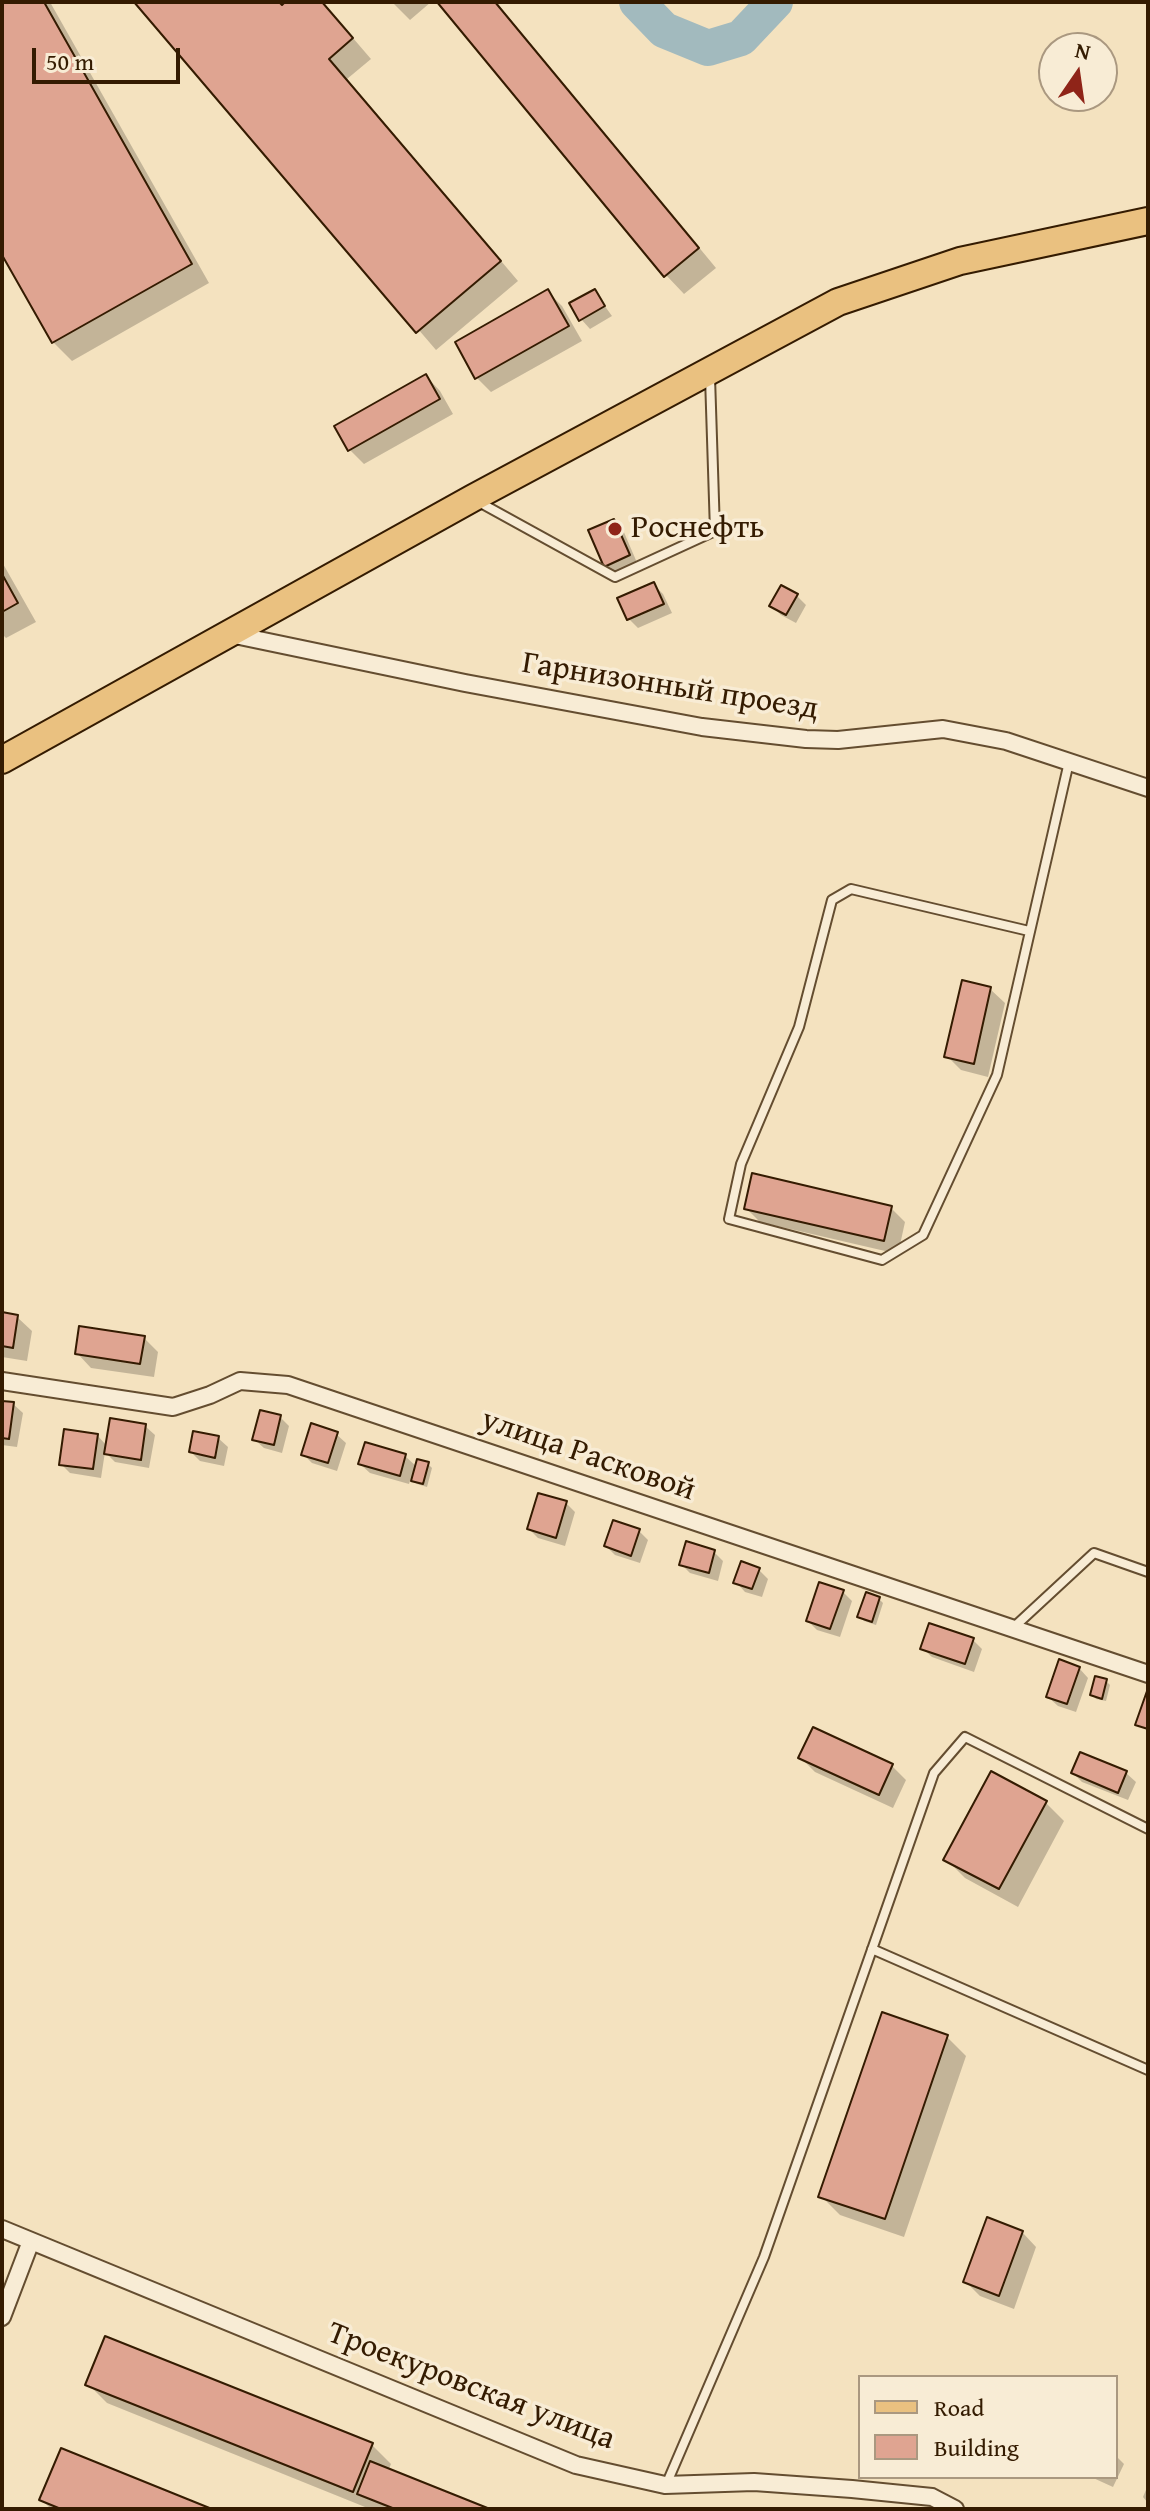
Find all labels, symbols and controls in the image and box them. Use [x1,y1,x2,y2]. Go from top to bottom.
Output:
scale bar [36,32,184,82]
north arrow [1038,32,1118,112]
text: N [1072,33,1094,68]
text: 50 m [46,44,94,79]
place label: Роснефть [631,510,764,548]
marker: Роснефть [606,520,624,538]
street label: Гарнизонный проезд [519,645,821,729]
street label: улица Расковой [476,1401,700,1511]
street label: Троекуровская улица [322,2314,620,2460]
legend [858,2375,1118,2479]
text: Road [934,2390,984,2425]
text: Building [934,2430,1019,2465]

